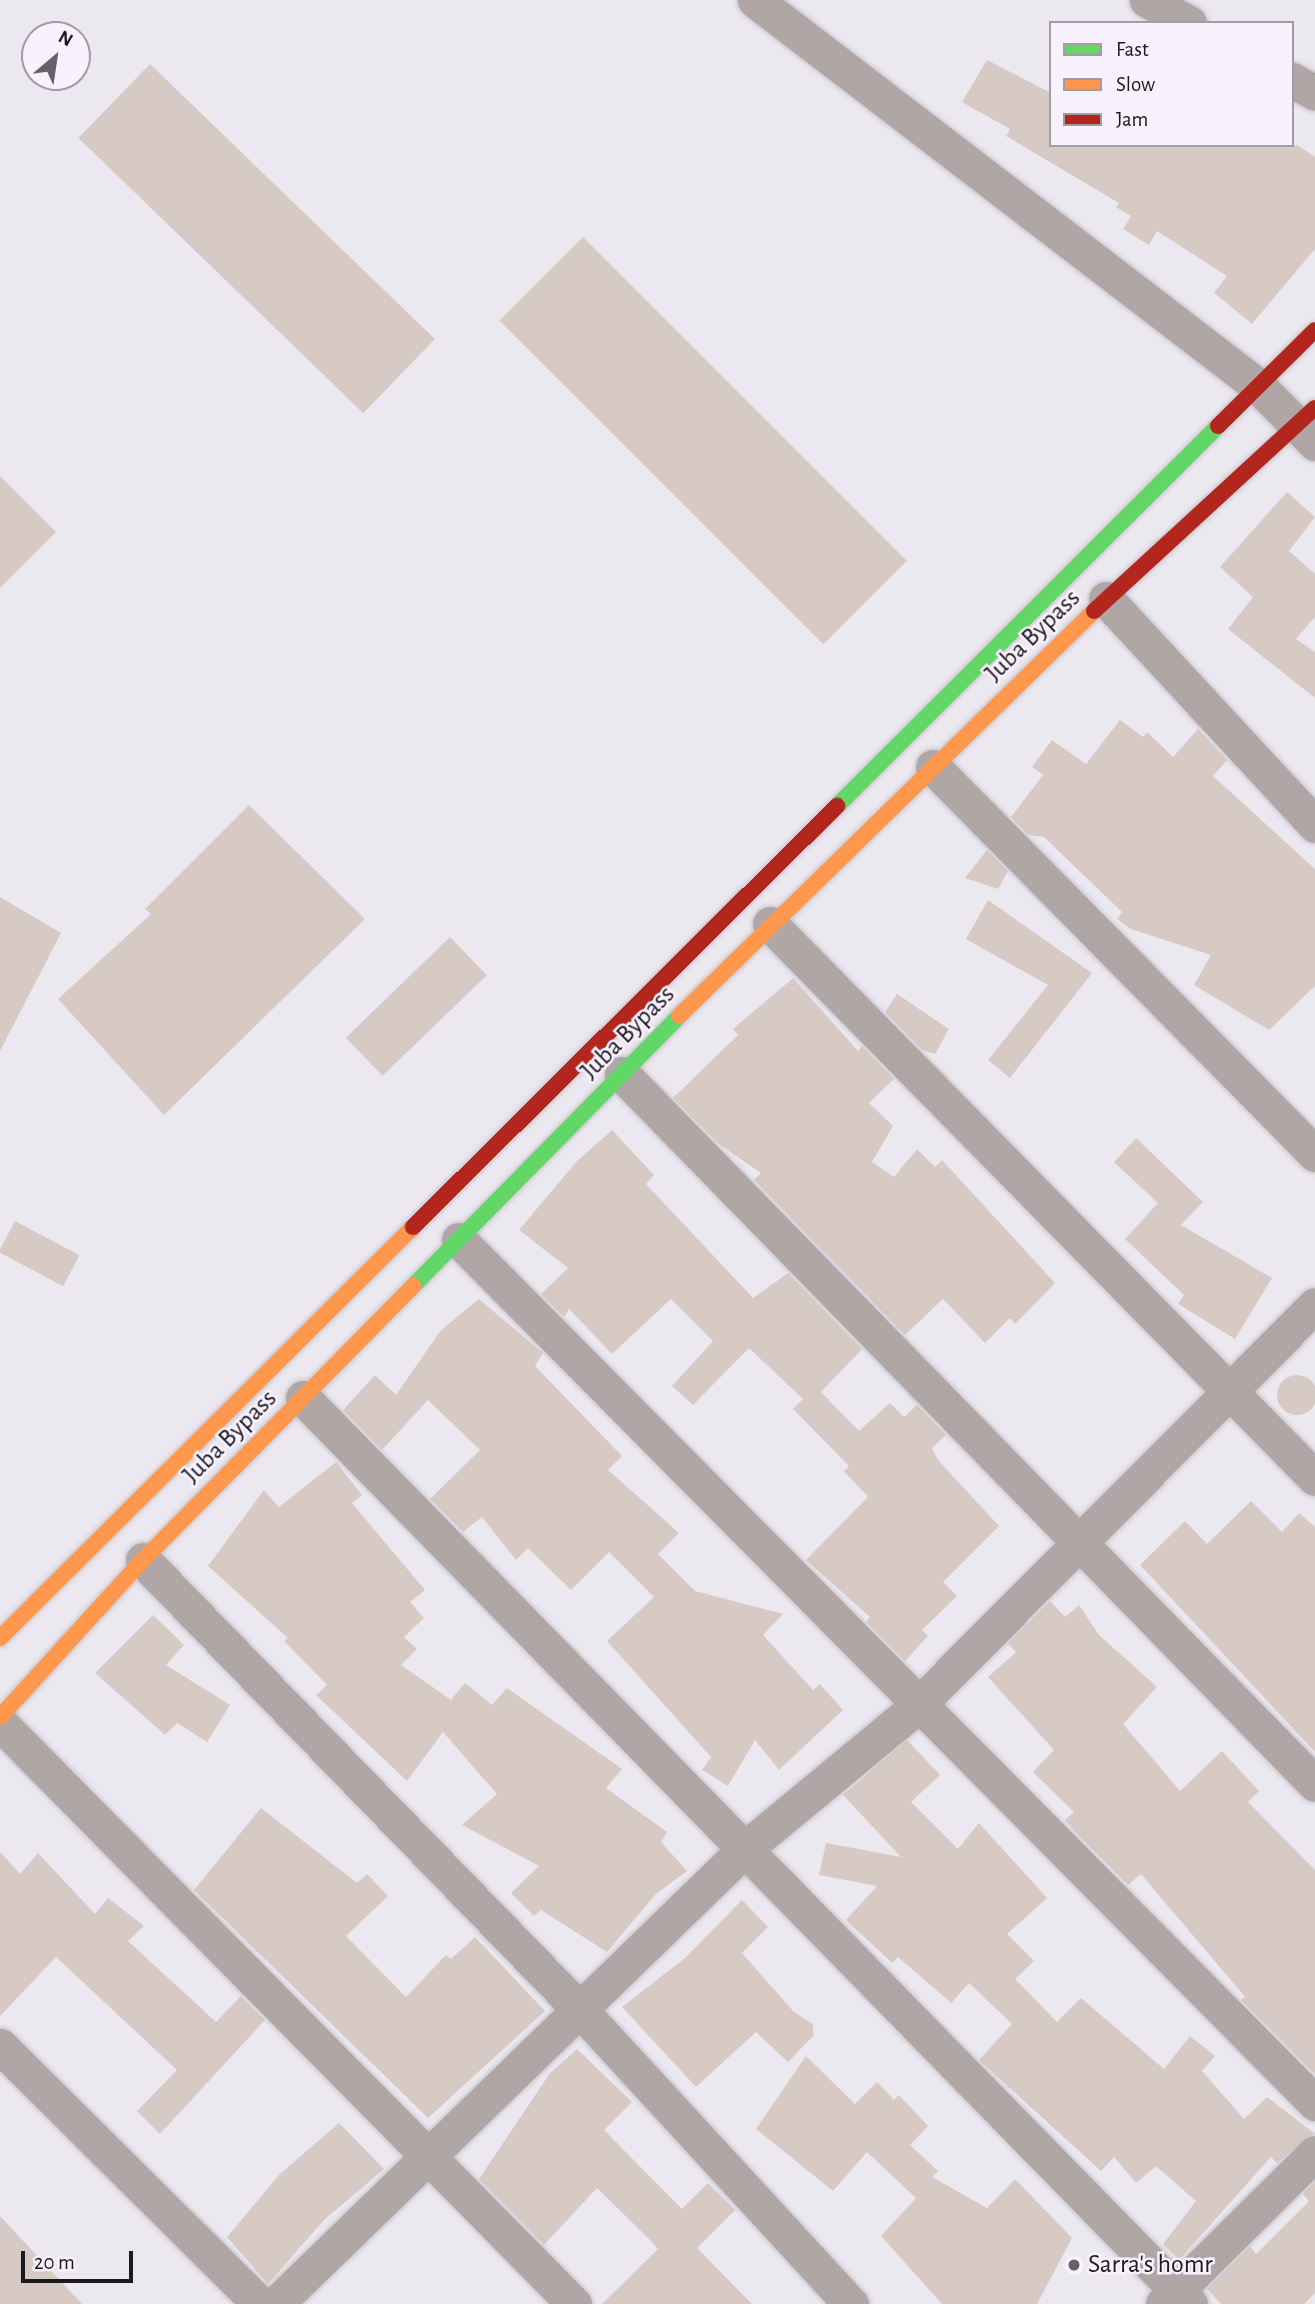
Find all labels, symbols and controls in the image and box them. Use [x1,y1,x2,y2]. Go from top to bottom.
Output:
north arrow [21,21,91,91]
legend [1049,21,1294,147]
text: N [55,27,76,50]
text: Fast [1116,39,1149,60]
text: Slow [1116,74,1155,95]
text: Jam [1116,109,1148,130]
street label: Juba Bypass [979,583,1087,689]
street label: Juba Bypass [574,979,682,1087]
street label: Juba Bypass [176,1383,284,1491]
scale bar [24,2238,136,2282]
place label: Sarra's homr [1088,2249,1213,2281]
text: 20 m [34,2252,75,2273]
marker: Sarra's homr [1066,2257,1082,2273]

